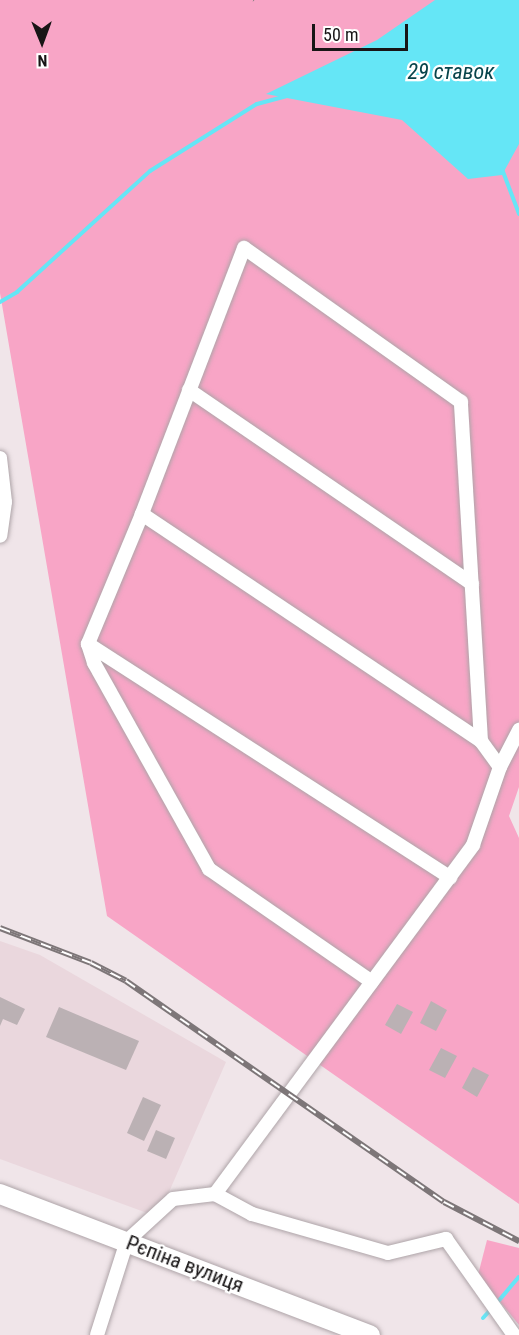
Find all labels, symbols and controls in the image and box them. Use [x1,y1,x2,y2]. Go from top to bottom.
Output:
north arrow [12,12,72,72]
scale bar [315,12,411,50]
text: 50 m [323,24,358,45]
text: N [37,51,47,70]
water label: 29 ставок [408,59,494,85]
street label: Рєпіна вулиця [123,1230,247,1298]

